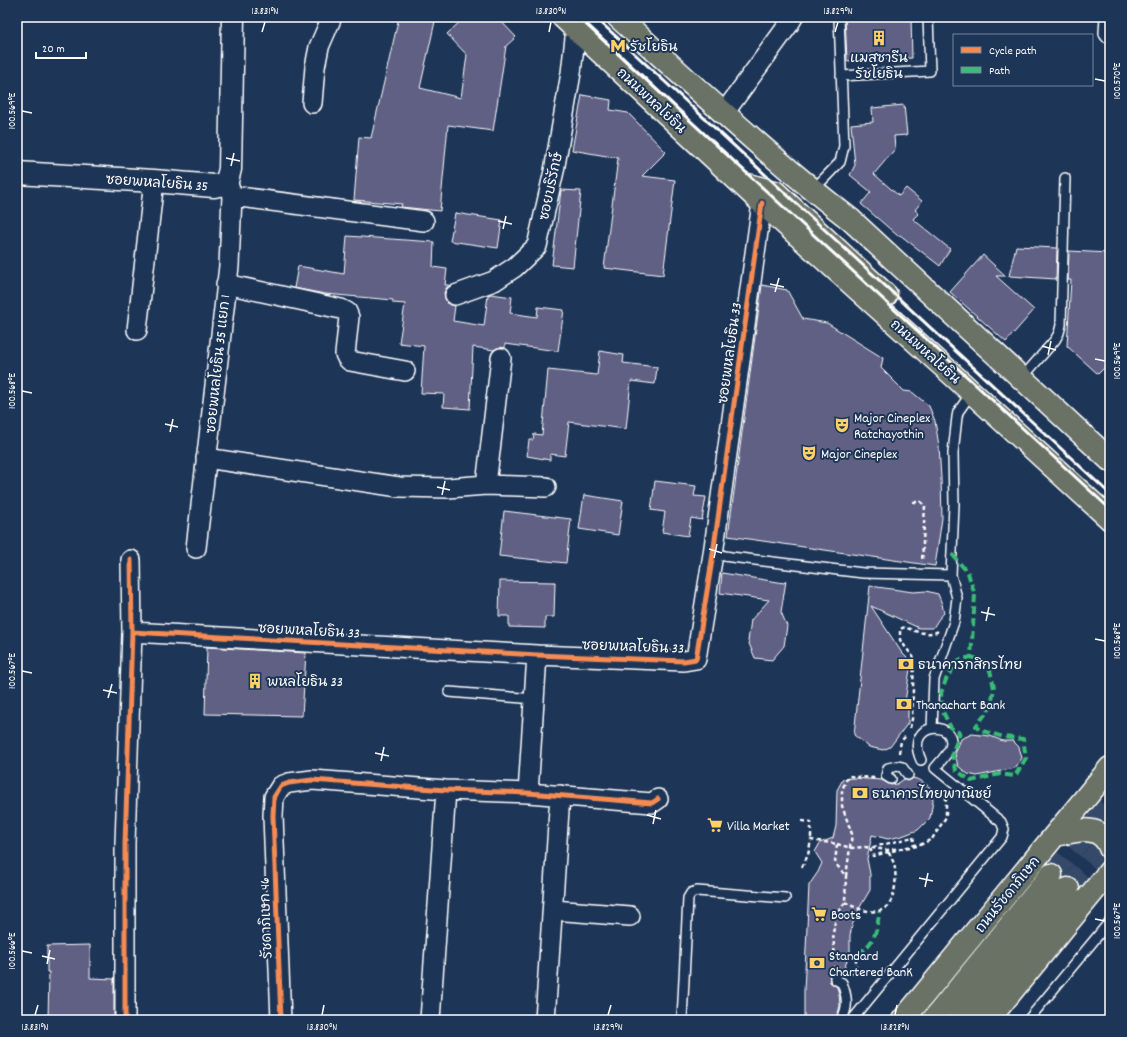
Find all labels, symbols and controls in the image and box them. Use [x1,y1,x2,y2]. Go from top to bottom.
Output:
text: 13.831°N [251,5,279,19]
text: 13.830°N [536,5,566,19]
text: 13.829°N [823,5,853,19]
building icon: แมสซารีน รัชโยธิน [870,29,888,47]
scale bar [36,34,86,60]
legend [953,34,1093,86]
metro station icon: รัชโยธิน [609,37,627,55]
place label: รัชโยธิน [630,37,678,58]
text: 20 m [42,41,65,58]
text: Cycle path [989,43,1037,60]
place label: แมสซารีน รัชโยธิน [850,49,909,85]
text: 100.570°E [1111,62,1125,99]
street label: ถนนพหลโยธิน [612,63,691,139]
text: Path [989,63,1010,80]
text: 100.569°E [6,92,20,129]
street label: ซอยบริรักษ์ [534,150,569,222]
street label: ซอยพหลโยธิน 35 [105,169,209,198]
street label: ซอยพหลโยธิน 35 แยก 1 [201,294,236,434]
street label: ซอยพหลโยธิน 33 [713,301,748,405]
street label: ถนนพหลโยธิน [885,315,965,390]
text: 100.569°E [1111,342,1125,379]
text: 100.568°E [6,373,20,409]
place label: Major Cineplex Ratchayothin [854,409,930,445]
theatre icon: Major Cineplex Ratchayothin [833,416,851,434]
theatre icon: Major Cineplex [800,444,818,462]
place label: Major Cineplex [821,445,897,465]
street label: ซอยพหลโยธิน 33 [257,618,361,645]
text: 100.568°E [1111,623,1125,659]
street label: ซอยพหลโยธิน 33 [581,635,684,660]
text: 100.567°E [6,653,20,689]
bank icon: ธนาคารกสิกรไทย [897,655,915,673]
place label: ธนาคารกสิกรไทย [918,655,1022,676]
building icon: พหลโยธิน 33 [246,672,264,690]
place label: พหลโยธิน 33 [267,672,343,693]
bank icon: Thanachart Bank [895,695,913,713]
place label: Thanachart Bank [916,696,1005,716]
bank icon: ธนาคารไทยพาณิชย์ [851,784,869,802]
place label: ธนาคารไทยพาณิชย์ [872,784,992,805]
supermarket icon: Villa Market [706,816,724,834]
place label: Villa Market [727,817,790,837]
street label: ถนนรัชดาภิเษก [971,853,1046,938]
street label: รัชดาภิเษก 46 [256,877,278,959]
text: 100.567°E [1111,903,1125,939]
supermarket icon: Boots [810,905,828,923]
place label: Boots [831,906,861,926]
text: 100.566°E [6,932,20,969]
place label: Standard Chartered BanK [829,947,913,983]
bank icon: Standard Chartered BanK [808,954,826,972]
text: 13.831°N [21,1021,49,1035]
text: 13.830°N [307,1021,337,1035]
text: 13.829°N [593,1021,623,1035]
text: 13.828°N [881,1021,909,1035]

